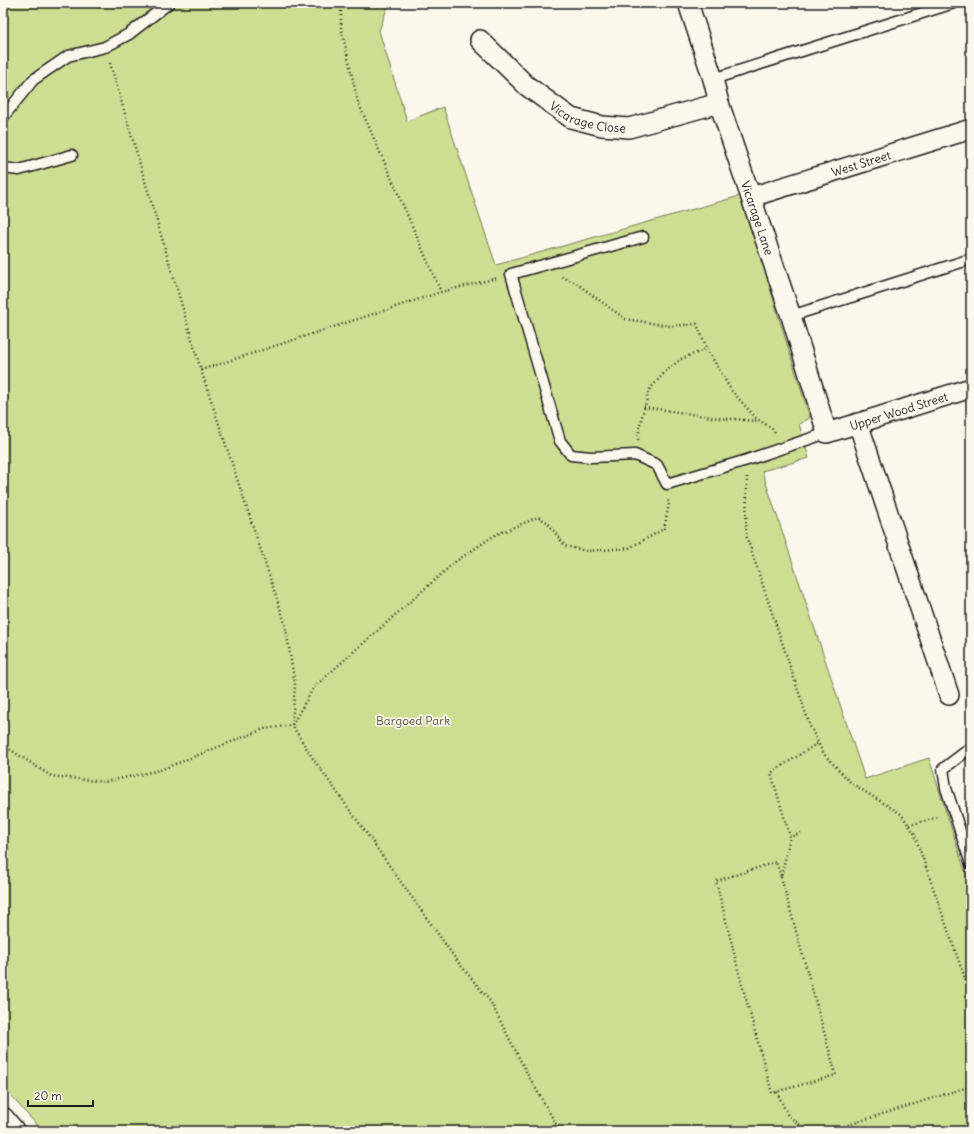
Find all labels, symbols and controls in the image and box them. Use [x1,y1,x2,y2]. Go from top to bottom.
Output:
street label: Vicarage Close [547,98,626,135]
street label: West Street [829,147,892,179]
street label: Vicarage Lane [738,179,777,257]
street label: Upper Wood Street [848,388,949,433]
park label: Bargoed Park [376,713,450,728]
scale bar [28,1082,93,1108]
text: 20 m [34,1088,62,1103]

